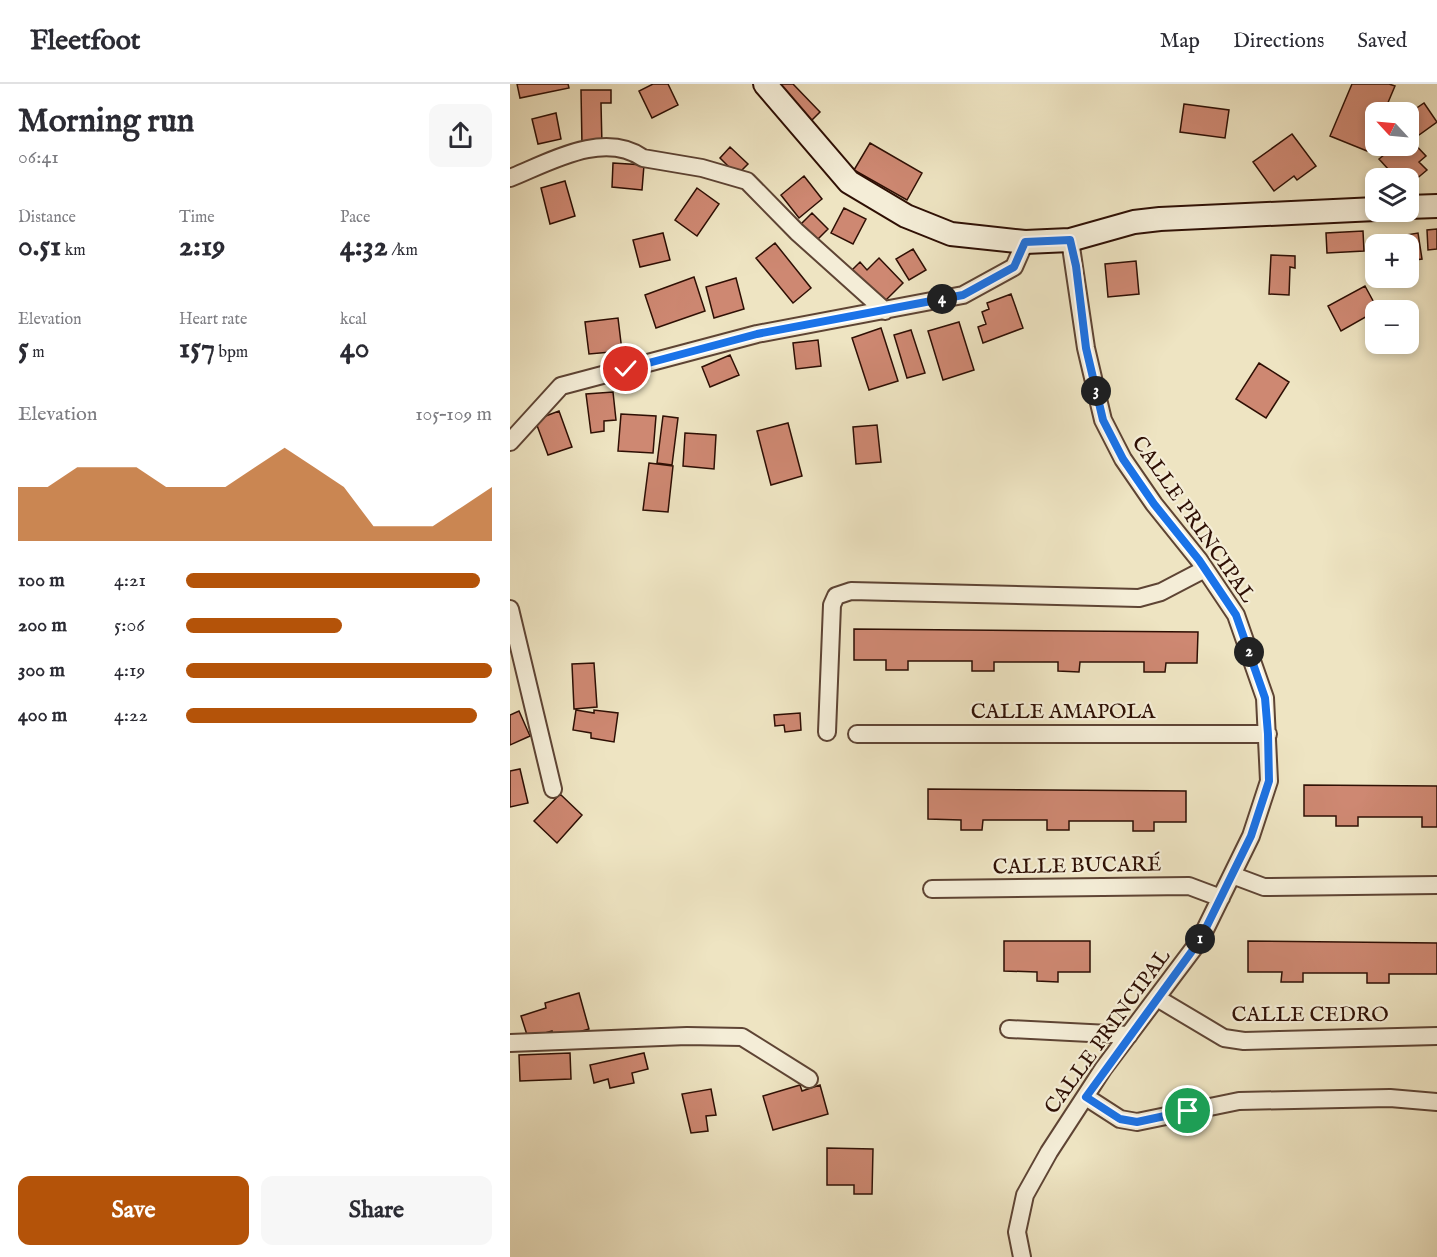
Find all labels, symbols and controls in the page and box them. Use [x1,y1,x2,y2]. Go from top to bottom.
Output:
text: Fleetfoot [30,24,140,59]
text: Map [1160,28,1200,55]
text: Directions [1233,28,1324,55]
text: Saved [1357,28,1407,55]
text: Morning run [18,101,194,143]
north arrow [1365,102,1419,156]
map controls [1365,102,1419,354]
button: share [429,104,492,167]
text: 06:41 [18,145,59,170]
button: layers [1365,168,1419,222]
text: Distance [18,208,76,228]
text: Time [179,208,215,228]
text: Pace [340,208,370,228]
text: 0.51 [18,228,61,266]
text: 2:19 [179,228,225,266]
text: 4:32 [340,228,388,266]
button: + [1365,234,1419,288]
text: km [61,241,86,261]
text: /km [388,241,418,261]
pin: 4 [927,284,957,314]
text: 4 [938,289,946,309]
button: − [1365,300,1419,354]
text: Elevation [18,310,81,330]
text: Heart rate [179,310,247,330]
text: kcal [340,310,367,330]
text: 5 [18,330,29,368]
text: 157 [179,330,215,368]
text: 40 [340,330,369,368]
text: m [29,343,45,363]
text: bpm [215,343,248,363]
pin [600,343,651,394]
icon: check [609,352,642,385]
pin: 3 [1081,376,1111,406]
text: 3 [1093,381,1099,401]
text: Elevation [18,402,97,427]
text: 105–109 m [415,402,492,427]
street label: CALLE PRINCIPAL [1125,431,1261,609]
text: 100 m [18,568,65,593]
text: 4:21 [114,568,146,593]
text: 200 m [18,613,67,638]
text: 5:06 [114,613,145,638]
pin: 2 [1234,637,1264,667]
text: 2 [1245,642,1253,662]
text: 300 m [18,658,65,683]
text: 4:19 [114,658,145,683]
street label: CALLE AMAPOLA [971,699,1156,726]
text: 400 m [18,703,67,728]
text: 4:22 [114,703,148,728]
street label: CALLE BUCARÉ [992,851,1162,881]
pin: 1 [1185,924,1215,954]
text: 1 [1197,929,1203,949]
street label: CALLE PRINCIPAL [1039,944,1177,1120]
street label: CALLE CEDRO [1231,1002,1389,1029]
pin [1162,1085,1213,1136]
icon: arrive [1171,1094,1204,1127]
button: Save [18,1176,249,1245]
button: Share [261,1176,492,1245]

